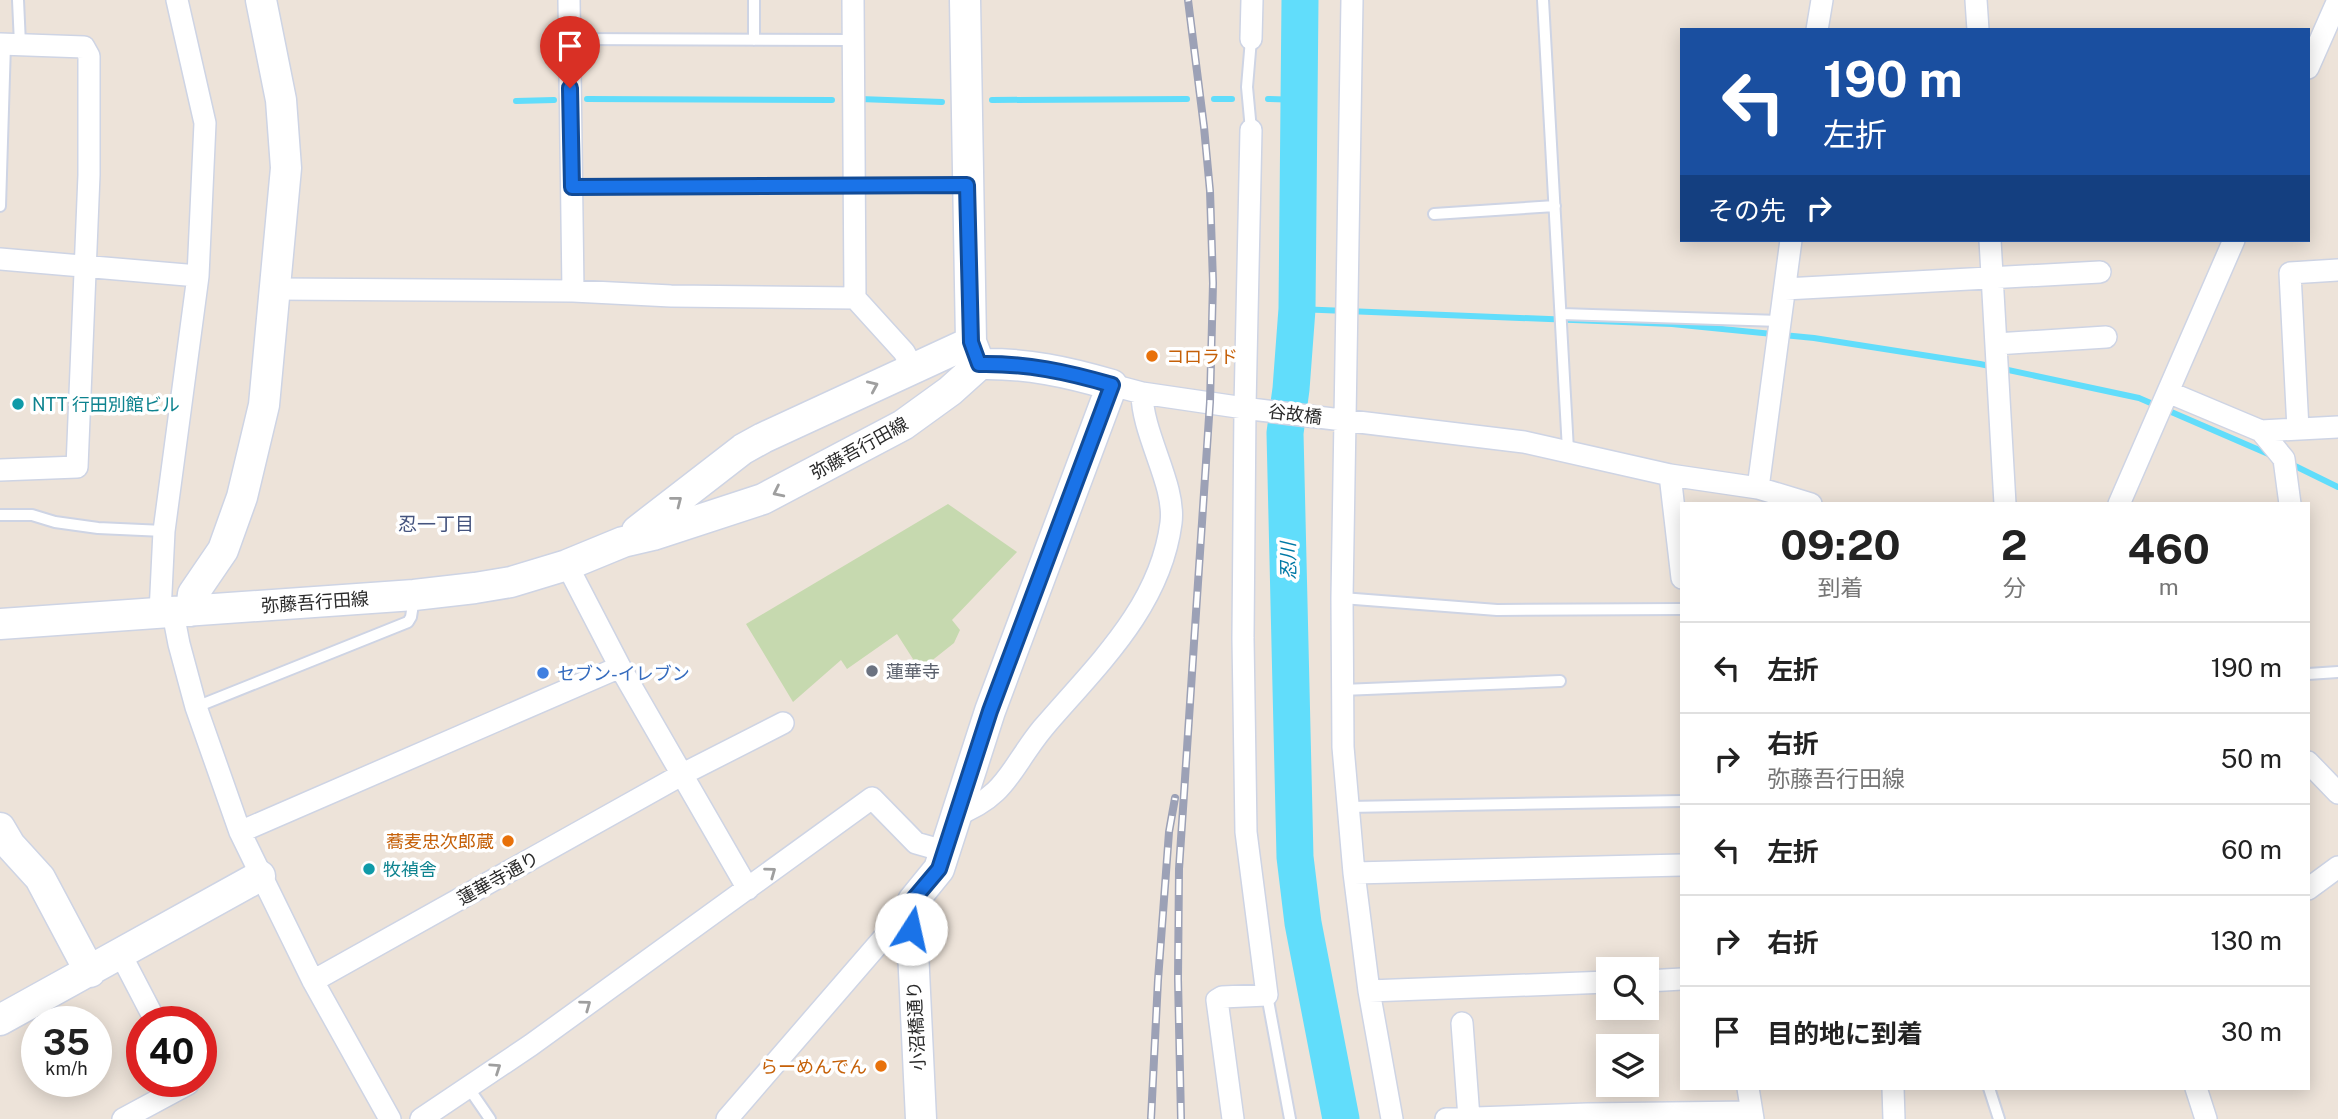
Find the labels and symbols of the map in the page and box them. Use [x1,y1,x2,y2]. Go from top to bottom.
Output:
pin [540,16,600,88]
place label: コロラド [1166,346,1238,367]
marker: コロラド [1144,348,1160,364]
one-way arrow [865,380,878,394]
place label: NTT 行田別館ビル [32,394,180,415]
marker: NTT 行田別館ビル [10,396,26,412]
street label: 谷故橋 [1267,400,1323,428]
street label: 弥藤吾行田線 [807,413,911,483]
one-way arrow [773,483,785,497]
one-way arrow [670,496,682,509]
district label: 忍一丁目 [398,513,474,535]
water label: 忍川 [1277,540,1299,580]
street label: 弥藤吾行田線 [260,588,370,616]
place label: 蓮華寺 [886,661,940,682]
place label: セブン-イレブン [557,663,690,684]
marker: 蓮華寺 [864,663,880,679]
marker: セブン-イレブン [535,665,551,681]
place label: 蕎麦忠次郎蔵 [386,831,494,852]
marker: 蕎麦忠次郎蔵 [500,833,516,849]
street label: 蓮華寺通り [454,847,542,909]
place label: 牧禎舎 [383,859,437,880]
marker: 牧禎舎 [361,861,377,877]
one-way arrow [763,868,776,880]
position arrow [874,892,948,966]
street label: 小沼橋通り [903,981,929,1071]
one-way arrow [578,1001,591,1013]
speed limit sign: 40 [126,1006,217,1097]
place label: らーめんでん [760,1056,867,1077]
marker: らーめんでん [873,1058,889,1074]
one-way arrow [488,1064,501,1076]

